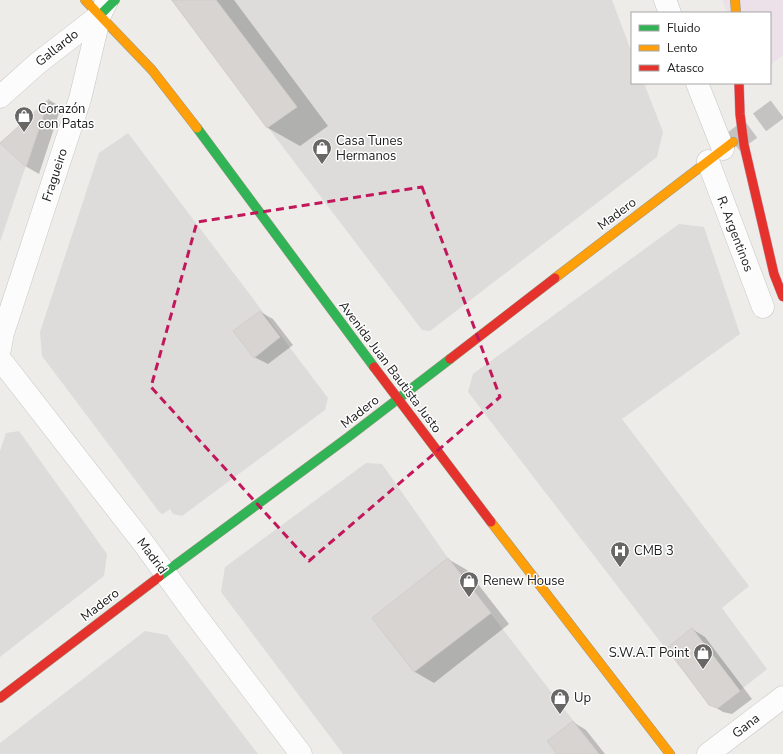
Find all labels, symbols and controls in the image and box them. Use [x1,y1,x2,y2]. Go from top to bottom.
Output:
legend [631,12,771,84]
text: Fluido [667,20,701,36]
street label: Gallardo [32,25,82,71]
text: Lento [667,40,698,56]
text: Atasco [667,60,704,76]
place label: Corazón con Patas [38,100,94,133]
shop icon: Corazón con Patas [13,105,35,133]
place label: Casa Tunes Hermanos [336,132,403,165]
shop icon: Casa Tunes Hermanos [311,137,333,165]
street label: Fragueiro [38,146,72,204]
street label: Madero [594,193,640,235]
street label: R. Argentinos [712,194,758,274]
street label: Avenida Juan Bautista Justo [334,297,446,437]
street label: Madero [337,391,383,433]
street label: Madrid [133,534,171,578]
hospital icon: CMB 3 [609,540,631,568]
place label: CMB 3 [634,542,674,560]
shop icon: Renew House [458,570,480,598]
place label: Renew House [483,572,565,590]
street label: Madero [77,584,123,626]
shop icon: S.W.A.T Point [692,642,714,670]
place label: S.W.A.T Point [609,644,689,662]
shop icon: Up [549,687,571,715]
place label: Up [574,689,591,707]
street label: Gana [728,709,764,743]

